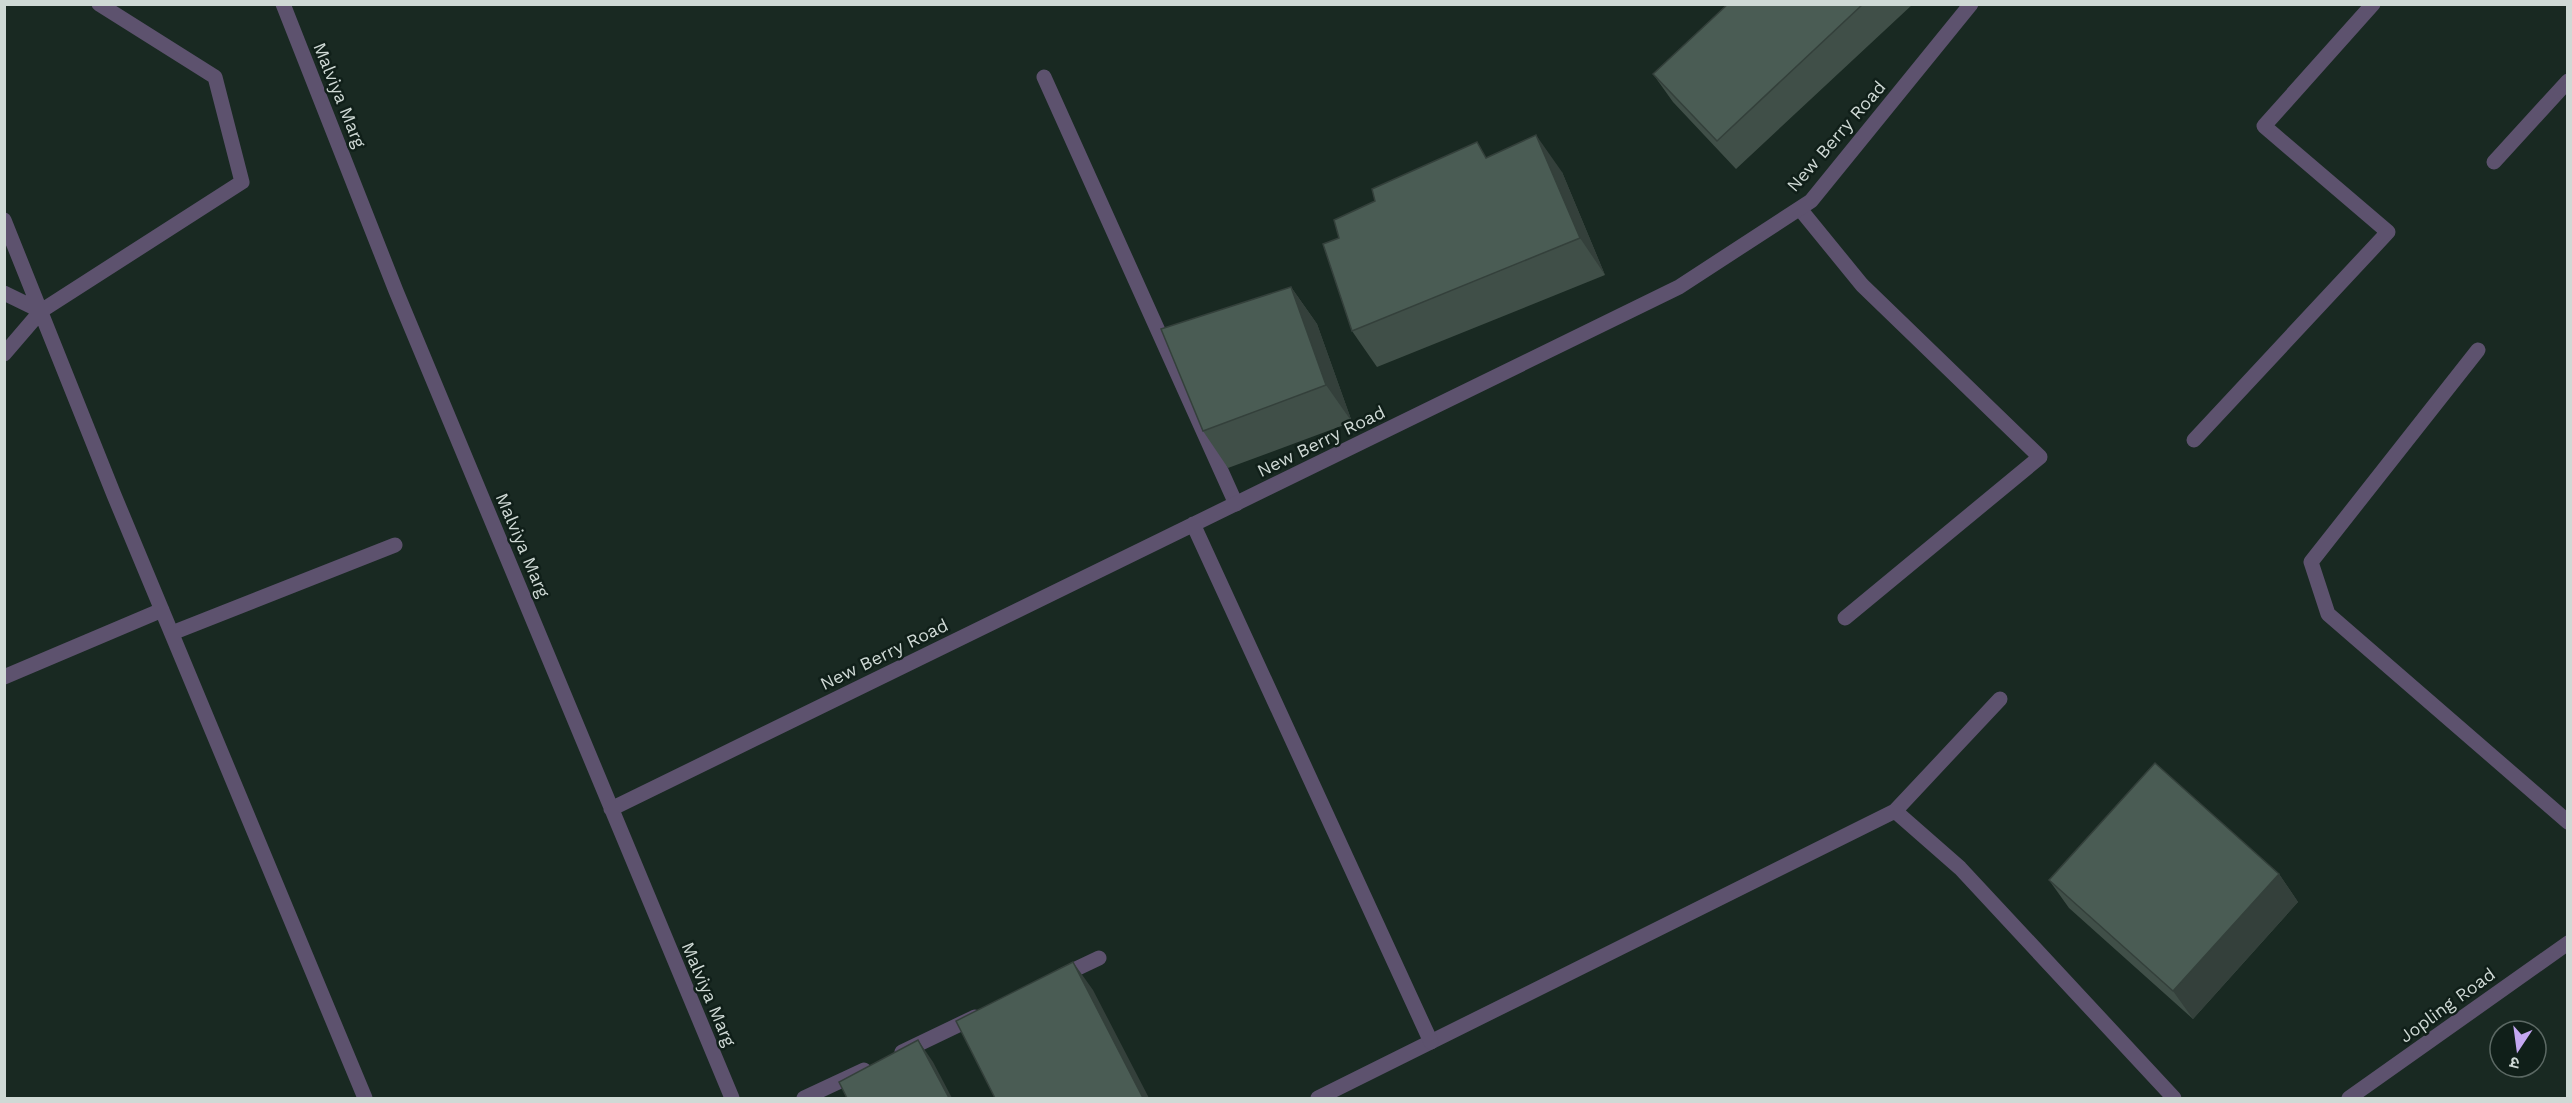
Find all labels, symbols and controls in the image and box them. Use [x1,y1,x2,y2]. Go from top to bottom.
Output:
street label: Malviya Marg [309,39,371,151]
street label: New Berry Road [1782,76,1890,196]
street label: New Berry Road [1254,401,1388,481]
street label: Malviya Marg [492,490,555,601]
street label: New Berry Road [817,614,951,694]
street label: Malviya Marg [678,939,741,1050]
street label: Jopling Road [2395,963,2499,1047]
north arrow [2488,1019,2548,1079]
text: उ [2507,1053,2521,1073]

